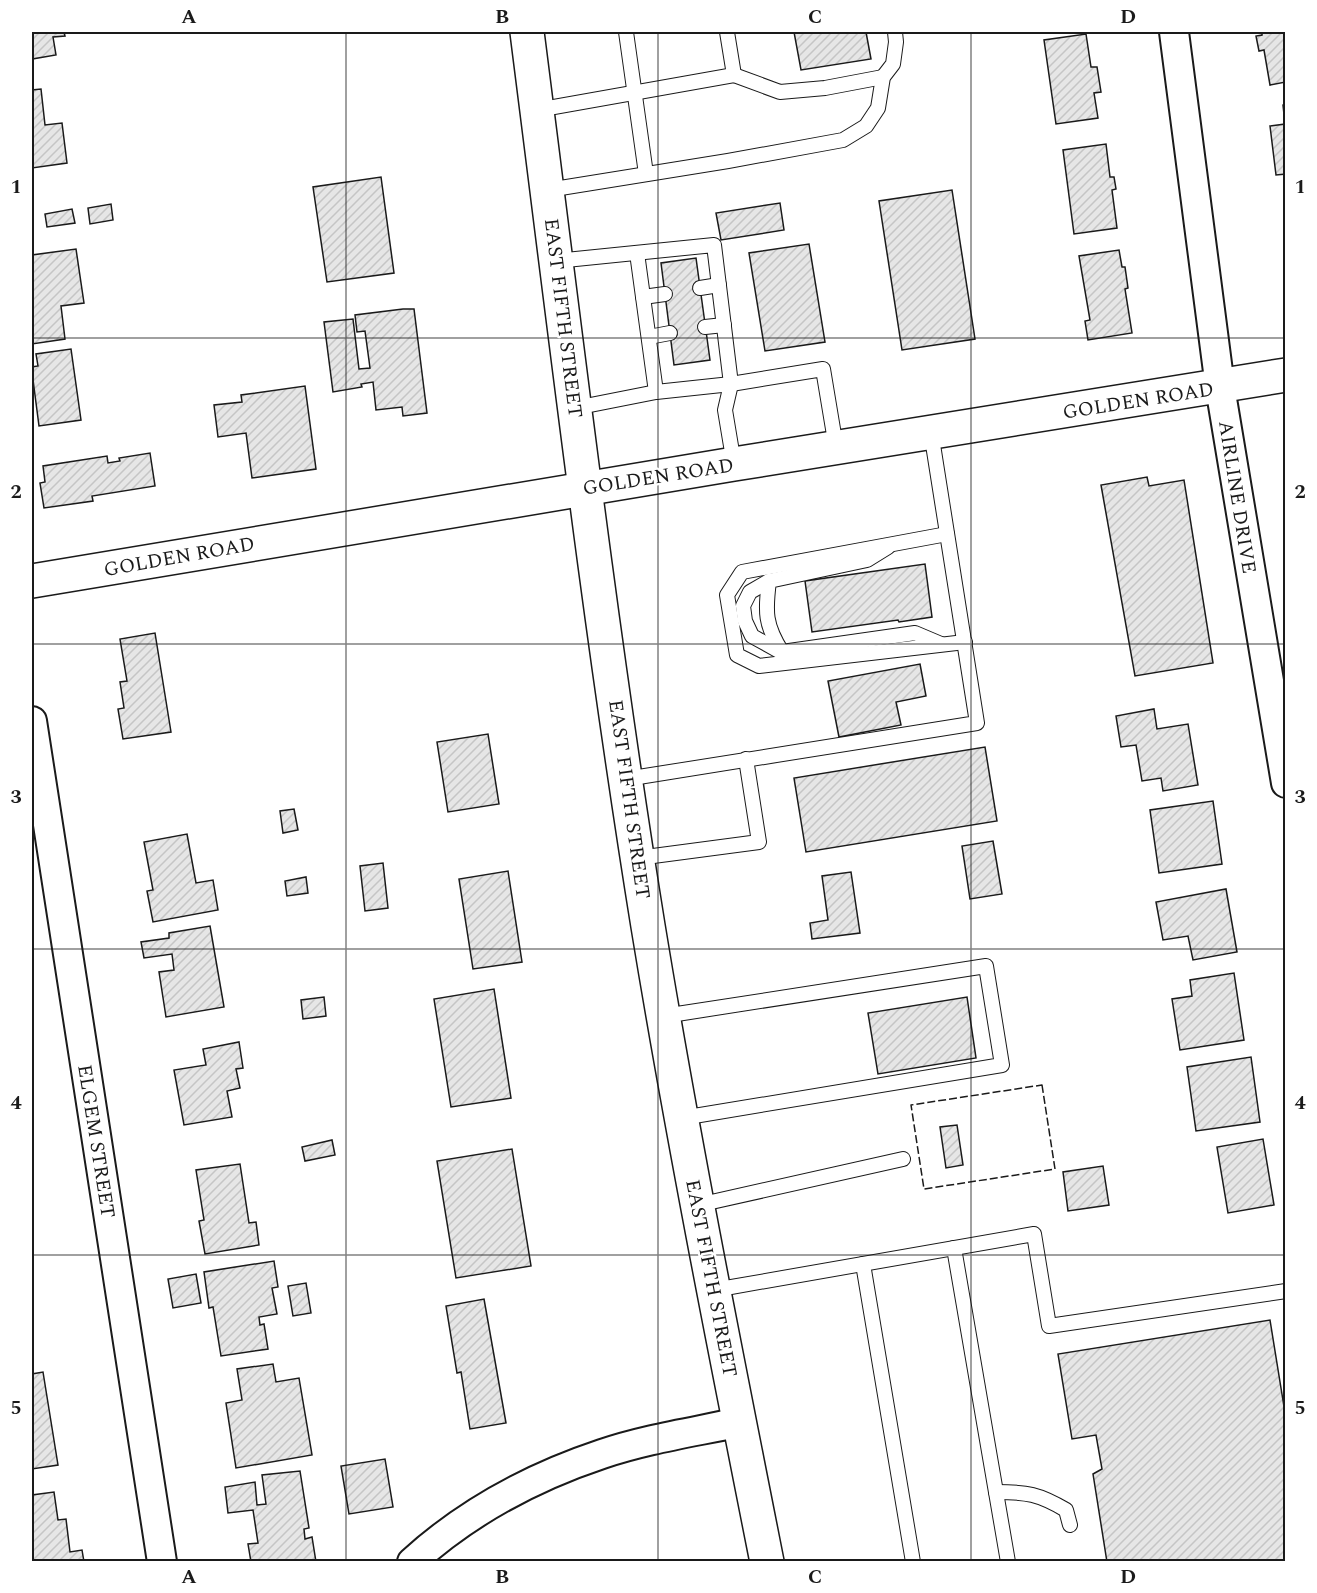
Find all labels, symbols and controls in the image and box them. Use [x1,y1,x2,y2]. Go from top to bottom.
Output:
text: A [181,2,197,32]
text: B [495,2,509,32]
text: C [808,2,822,32]
text: D [1120,2,1136,32]
text: 1 [10,172,22,202]
text: 1 [1294,172,1306,202]
street label: EAST FIFTH STREET [536,217,590,420]
street label: GOLDEN ROAD [1060,374,1216,428]
street label: AIRLINE DRIVE [1210,419,1264,576]
street label: GOLDEN ROAD [580,450,736,504]
text: 2 [10,477,22,507]
text: 2 [1294,477,1306,507]
street label: GOLDEN ROAD [101,529,257,585]
street label: EAST FIFTH STREET [600,697,658,901]
text: 3 [10,782,22,812]
text: 3 [1294,782,1306,812]
street label: ELGEM STREET [69,1062,123,1220]
text: 4 [10,1088,22,1118]
text: 4 [1294,1088,1306,1118]
street label: EAST FIFTH STREET [677,1177,745,1380]
text: 5 [10,1393,22,1423]
text: 5 [1294,1393,1306,1423]
text: A [181,1562,197,1592]
text: B [495,1562,509,1592]
text: C [808,1562,822,1592]
text: D [1120,1562,1136,1592]

